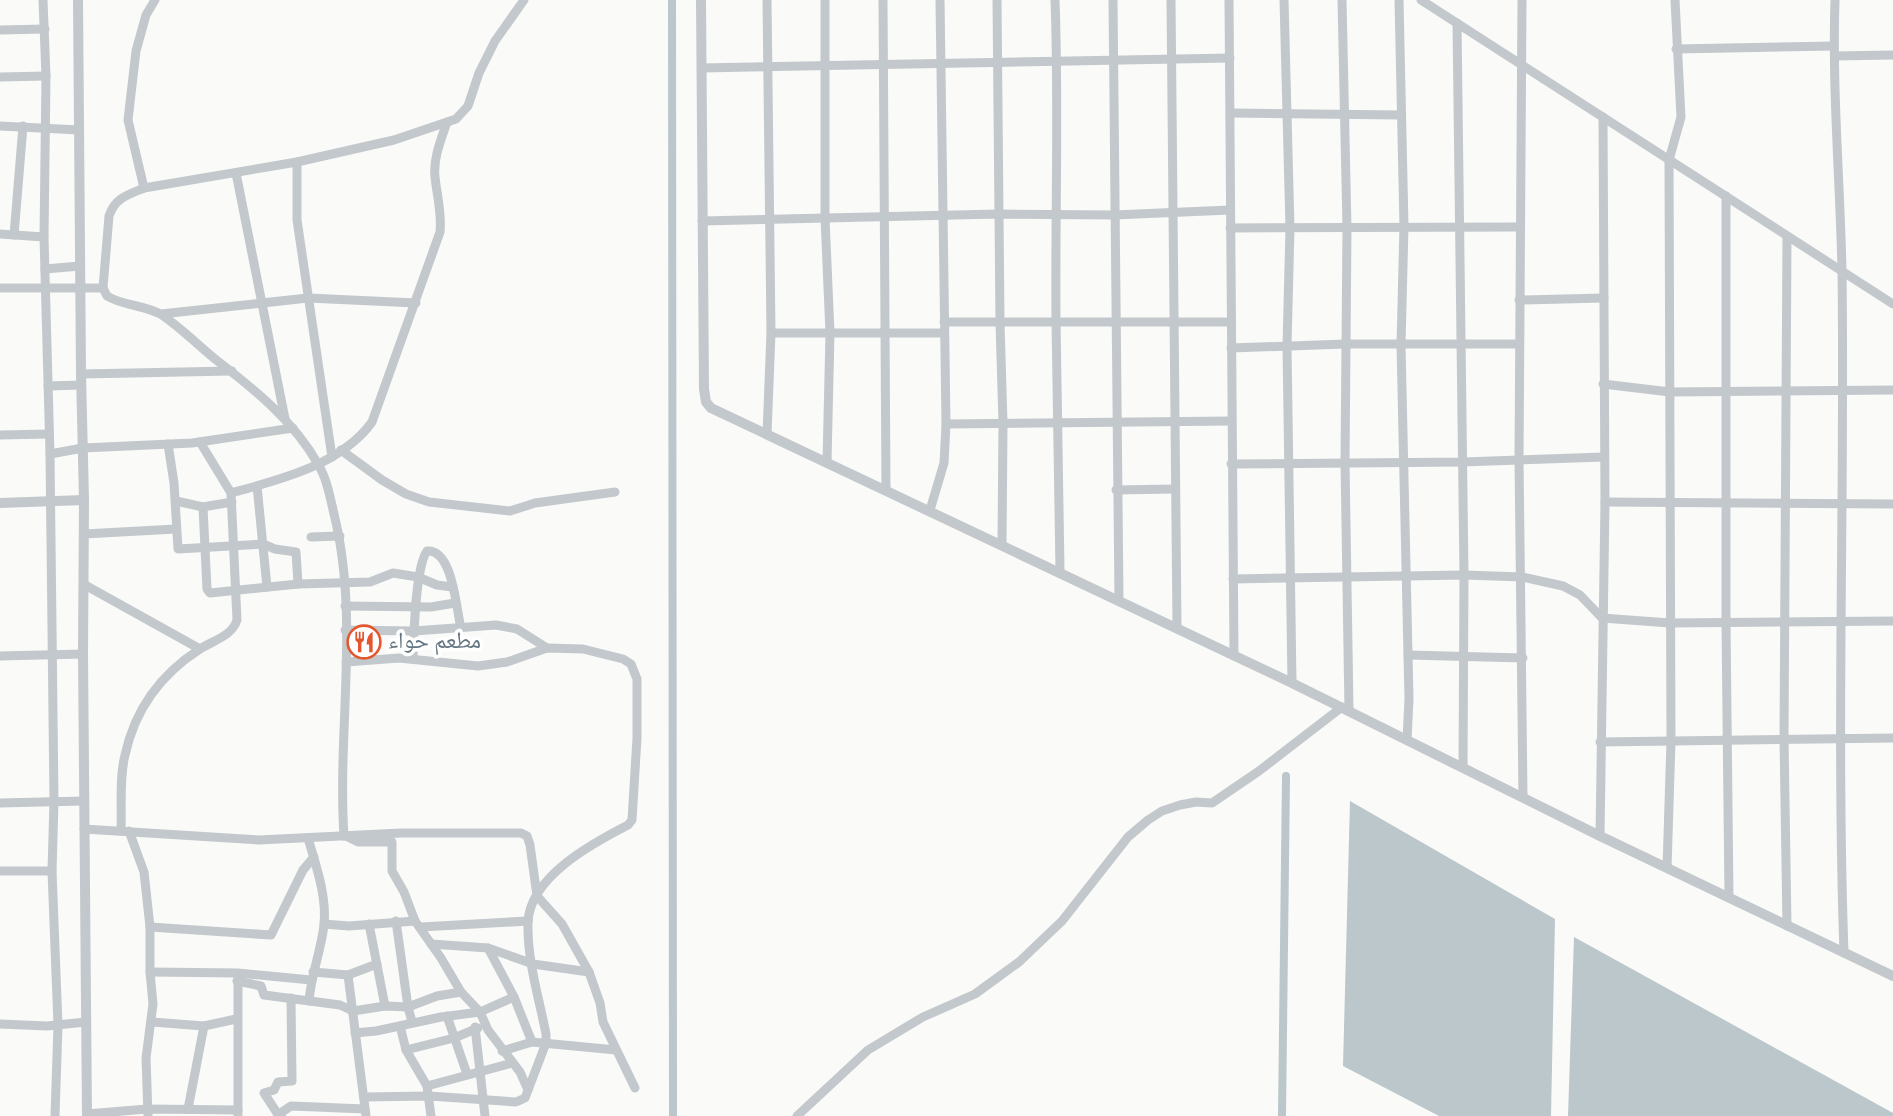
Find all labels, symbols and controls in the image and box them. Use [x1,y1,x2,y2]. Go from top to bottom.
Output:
restaurant icon: مطعم حواء [345,623,383,661]
place label: مطعم حواء [388,628,481,657]

